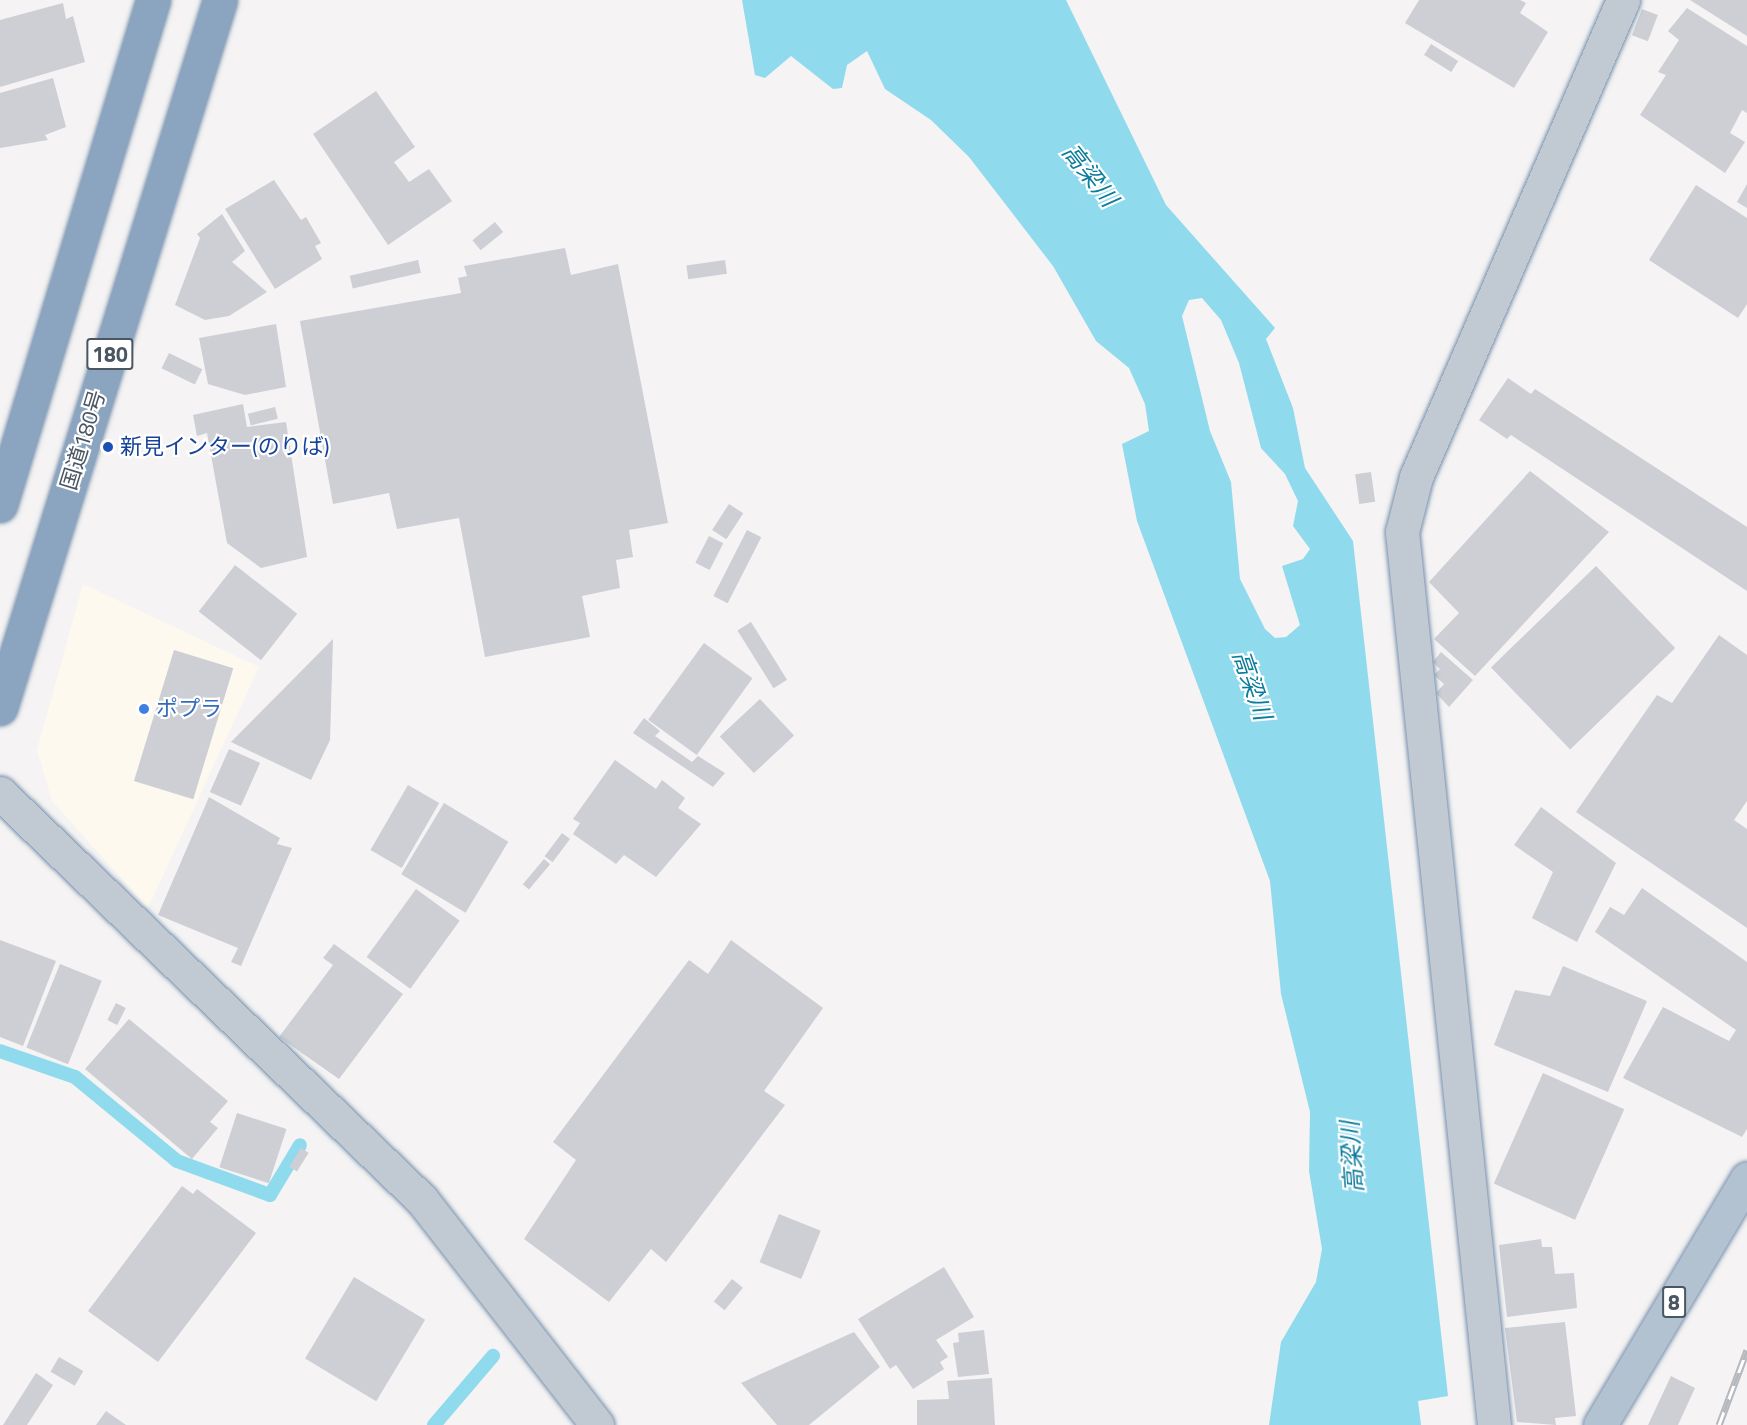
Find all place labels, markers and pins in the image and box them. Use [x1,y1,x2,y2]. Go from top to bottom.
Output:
place label: 新見インター(のりば) [120,434,330,460]
marker: 新見インター(のりば) [101,440,115,454]
place label: ポプラ [156,696,222,722]
marker: ポプラ [137,702,151,716]

